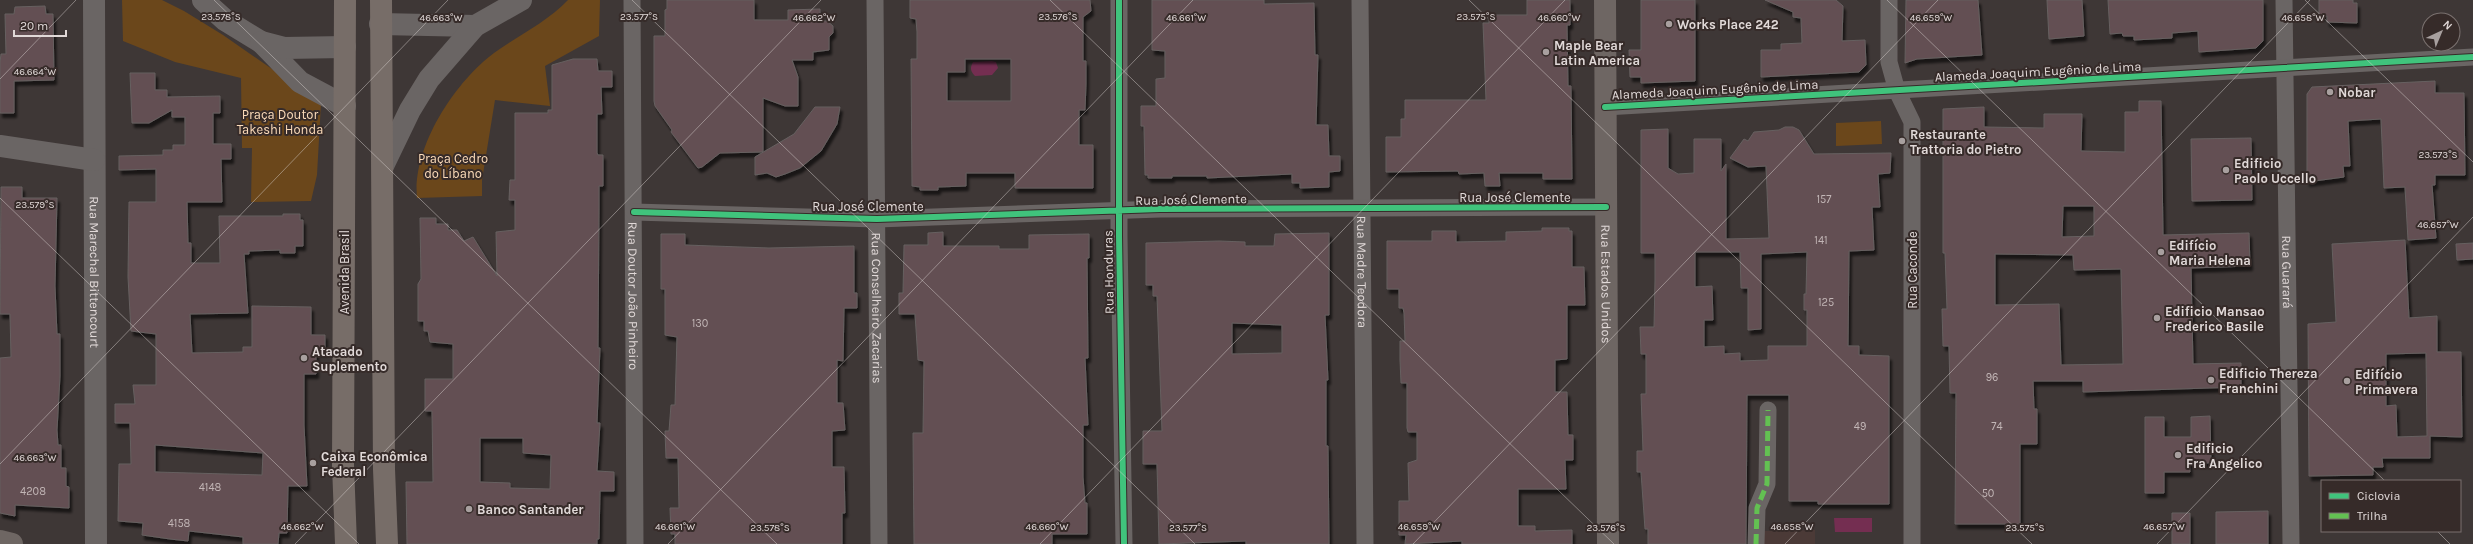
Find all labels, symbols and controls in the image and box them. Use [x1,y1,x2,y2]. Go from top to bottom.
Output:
text: 23.578°S [201,11,241,23]
text: 23.577°S [620,11,658,23]
text: 23.576°S [1038,11,1078,23]
text: 23.575°S [1457,11,1495,23]
scale bar [14,12,66,38]
text: 46.663°W [420,12,462,24]
text: 46.662°W [793,12,835,24]
text: 46.661°W [1166,12,1206,24]
text: 46.660°W [1538,12,1580,24]
text: 46.659°W [1910,12,1952,24]
text: 46.658°W [2282,12,2325,24]
north arrow [2421,12,2461,52]
place label: Works Place 242 [1677,17,1779,32]
text: N [2440,18,2455,33]
text: 20 m [20,19,48,33]
marker: Works Place 242 [1664,19,1674,29]
place label: Maple Bear Latin America [1554,38,1640,68]
marker: Maple Bear Latin America [1541,47,1551,57]
street label: Alameda Joaquim Eugênio de Lima [1934,59,2142,85]
text: 46.664°W [14,66,56,78]
street label: Alameda Joaquim Eugênio de Lima [1611,77,1819,103]
place label: Nobar [2338,85,2376,100]
marker: Nobar [2325,87,2335,97]
park label: Praça Doutor Takeshi Honda [237,107,323,137]
place label: Restaurante Trattoria do Pietro [1910,127,2021,157]
marker: Restaurante Trattoria do Pietro [1897,136,1907,146]
text: 23.573°S [2418,149,2458,161]
park label: Praça Cedro do Líbano [418,151,488,181]
place label: Edificio Paolo Uccello [2234,156,2316,186]
marker: Edificio Paolo Uccello [2221,165,2231,175]
street label: Rua José Clemente [1459,190,1571,205]
street label: Rua José Clemente [1135,191,1247,208]
house number: 157 [1816,193,1832,206]
street label: Rua Marechal Bittencourt [87,196,102,348]
text: 23.579°S [15,199,55,211]
street label: Rua José Clemente [812,199,924,214]
street label: Rua Madre Teodora [1354,216,1370,328]
text: 46.657°W [2417,219,2459,231]
street label: Rua Doutor João Pinheiro [625,222,641,370]
street label: Rua Estados Unidos [1598,224,1614,344]
street label: Avenida Brasil [337,230,352,314]
street label: Rua Honduras [1100,230,1117,314]
street label: Rua Caconde [1905,231,1920,309]
street label: Rua Conselheiro Zacarias [869,232,885,384]
house number: 141 [1814,234,1828,247]
street label: Rua Guarará [2279,235,2295,309]
place label: Edifício Maria Helena [2169,238,2251,268]
marker: Edifício Maria Helena [2156,247,2166,257]
house number: 125 [1818,296,1834,309]
place label: Edificio Mansao Frederico Basile [2165,304,2265,334]
marker: Edificio Mansao Frederico Basile [2152,313,2162,323]
house number: 130 [692,317,708,330]
place label: Atacado Suplemento [312,344,387,374]
marker: Atacado Suplemento [299,353,309,363]
place label: Edificio Thereza Franchini [2219,366,2318,396]
place label: Edifício Primavera [2355,367,2418,397]
house number: 96 [1986,371,1998,384]
marker: Edificio Thereza Franchini [2206,375,2216,385]
marker: Edifício Primavera [2342,376,2352,386]
house number: 49 [1854,420,1866,433]
house number: 74 [1991,420,2003,433]
place label: Edificio Fra Angelico [2186,441,2262,471]
place label: Caixa Econômica Federal [321,449,428,479]
marker: Edificio Fra Angelico [2173,450,2183,460]
text: 46.663°W [14,452,56,464]
marker: Caixa Econômica Federal [308,458,318,468]
legend [2321,480,2461,532]
house number: 4148 [199,481,222,494]
house number: 4208 [20,485,46,498]
house number: 50 [1982,487,1994,500]
text: Ciclovia [2357,489,2400,503]
place label: Banco Santander [477,502,584,517]
marker: Banco Santander [464,504,474,514]
text: Trilha [2357,509,2387,523]
house number: 4158 [168,517,191,530]
text: 46.662°W [281,521,323,533]
text: 46.661°W [655,521,695,533]
text: 46.660°W [1026,521,1068,533]
text: 46.659°W [1398,521,1440,533]
text: 46.658°W [1771,521,1814,533]
text: 46.657°W [2143,521,2185,533]
text: 23.578°S [750,522,790,534]
text: 23.577°S [1169,522,1207,534]
text: 23.576°S [1586,522,1626,534]
text: 23.575°S [2006,522,2044,534]

